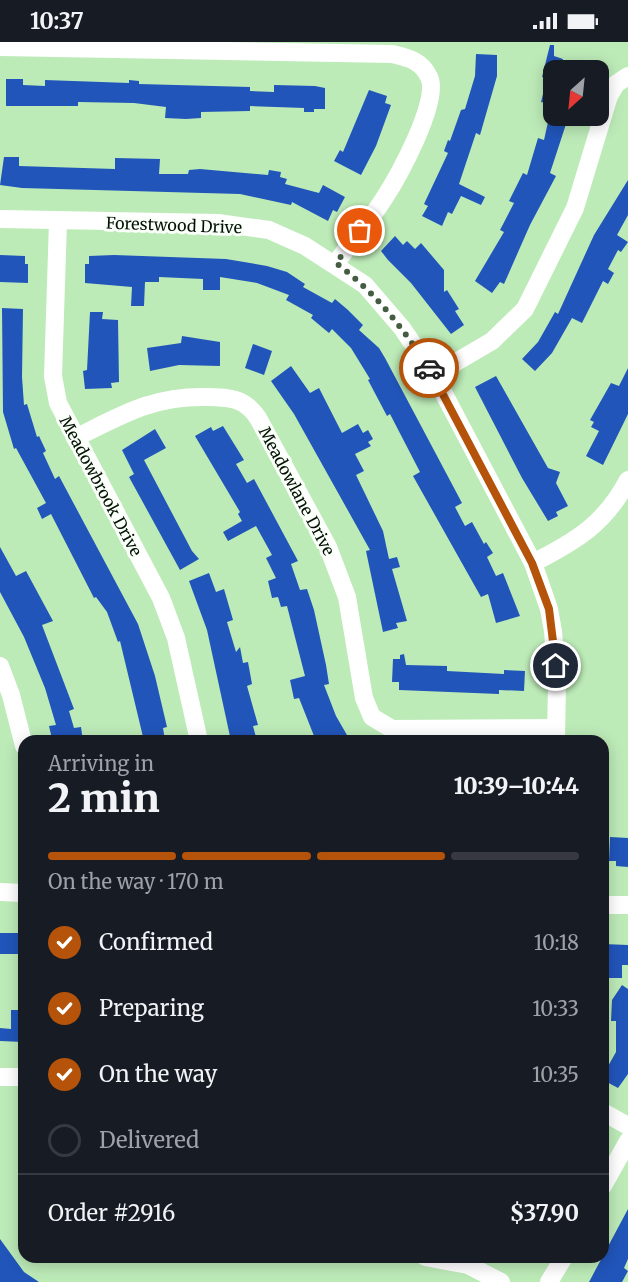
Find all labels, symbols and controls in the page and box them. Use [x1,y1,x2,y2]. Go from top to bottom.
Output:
text: 10:37 [30,7,84,35]
north arrow [543,60,609,126]
map controls [543,60,609,126]
pin [334,205,385,256]
street label: Forestwood Drive [106,213,242,237]
icon: bag [343,214,376,247]
courier [399,338,459,398]
icon: car [413,352,446,385]
street label: Meadowbrook Drive [56,412,146,560]
street label: Meadowlane Drive [255,423,339,559]
pin [530,640,581,691]
icon: home [539,649,572,682]
text: Arriving in [48,751,154,776]
text: 10:39–10:44 [454,772,579,800]
text: 2 min [48,774,160,823]
text: On the way · 170 m [48,869,224,894]
icon: check [48,926,81,959]
text: Confirmed [99,928,213,956]
text: 10:18 [534,930,579,955]
icon: check [48,992,81,1025]
text: Preparing [99,994,204,1022]
text: 10:33 [532,996,579,1021]
icon: check [48,1058,81,1091]
text: On the way [99,1060,217,1088]
text: 10:35 [532,1062,579,1087]
text: Delivered [99,1126,199,1154]
text: Order #2916 [48,1199,175,1227]
text: $37.90 [510,1199,579,1227]

